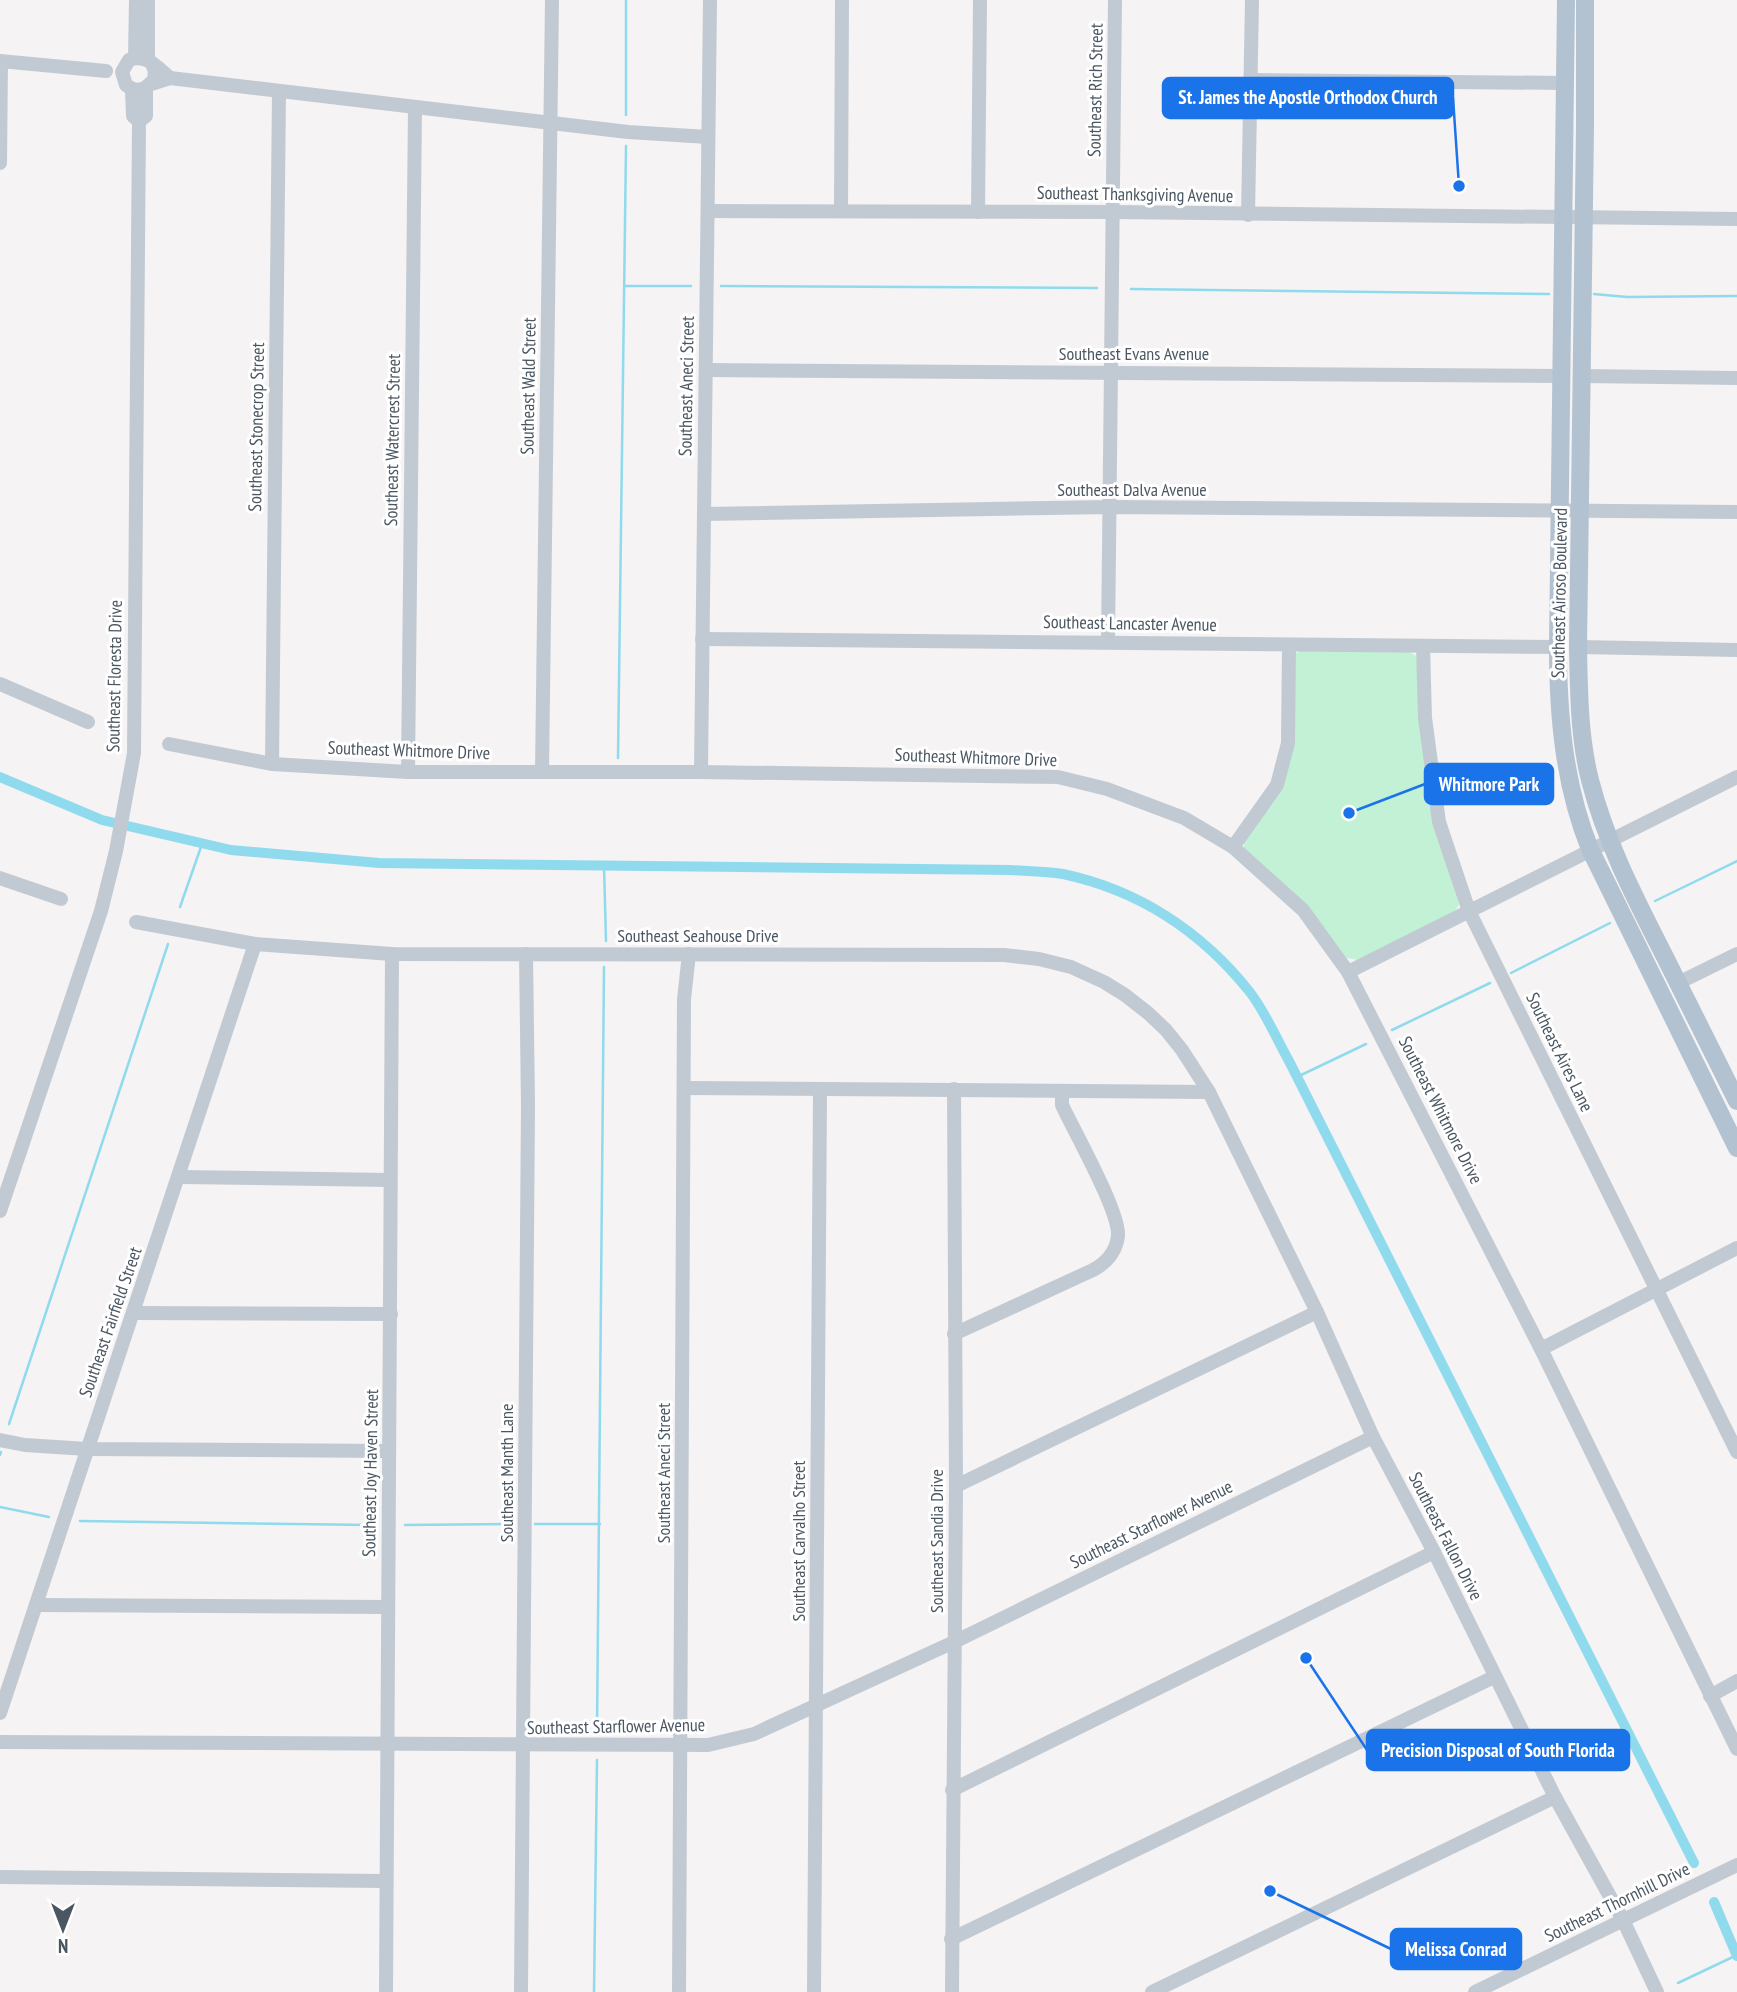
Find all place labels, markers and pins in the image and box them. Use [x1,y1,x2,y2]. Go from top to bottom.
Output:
callout: St. James the Apostle Orthodox Church [1163,78,1453,118]
callout: Whitmore Park [1425,764,1553,804]
callout: Precision Disposal of South Florida [1367,1730,1629,1770]
callout: Melissa Conrad [1391,1929,1521,1969]

